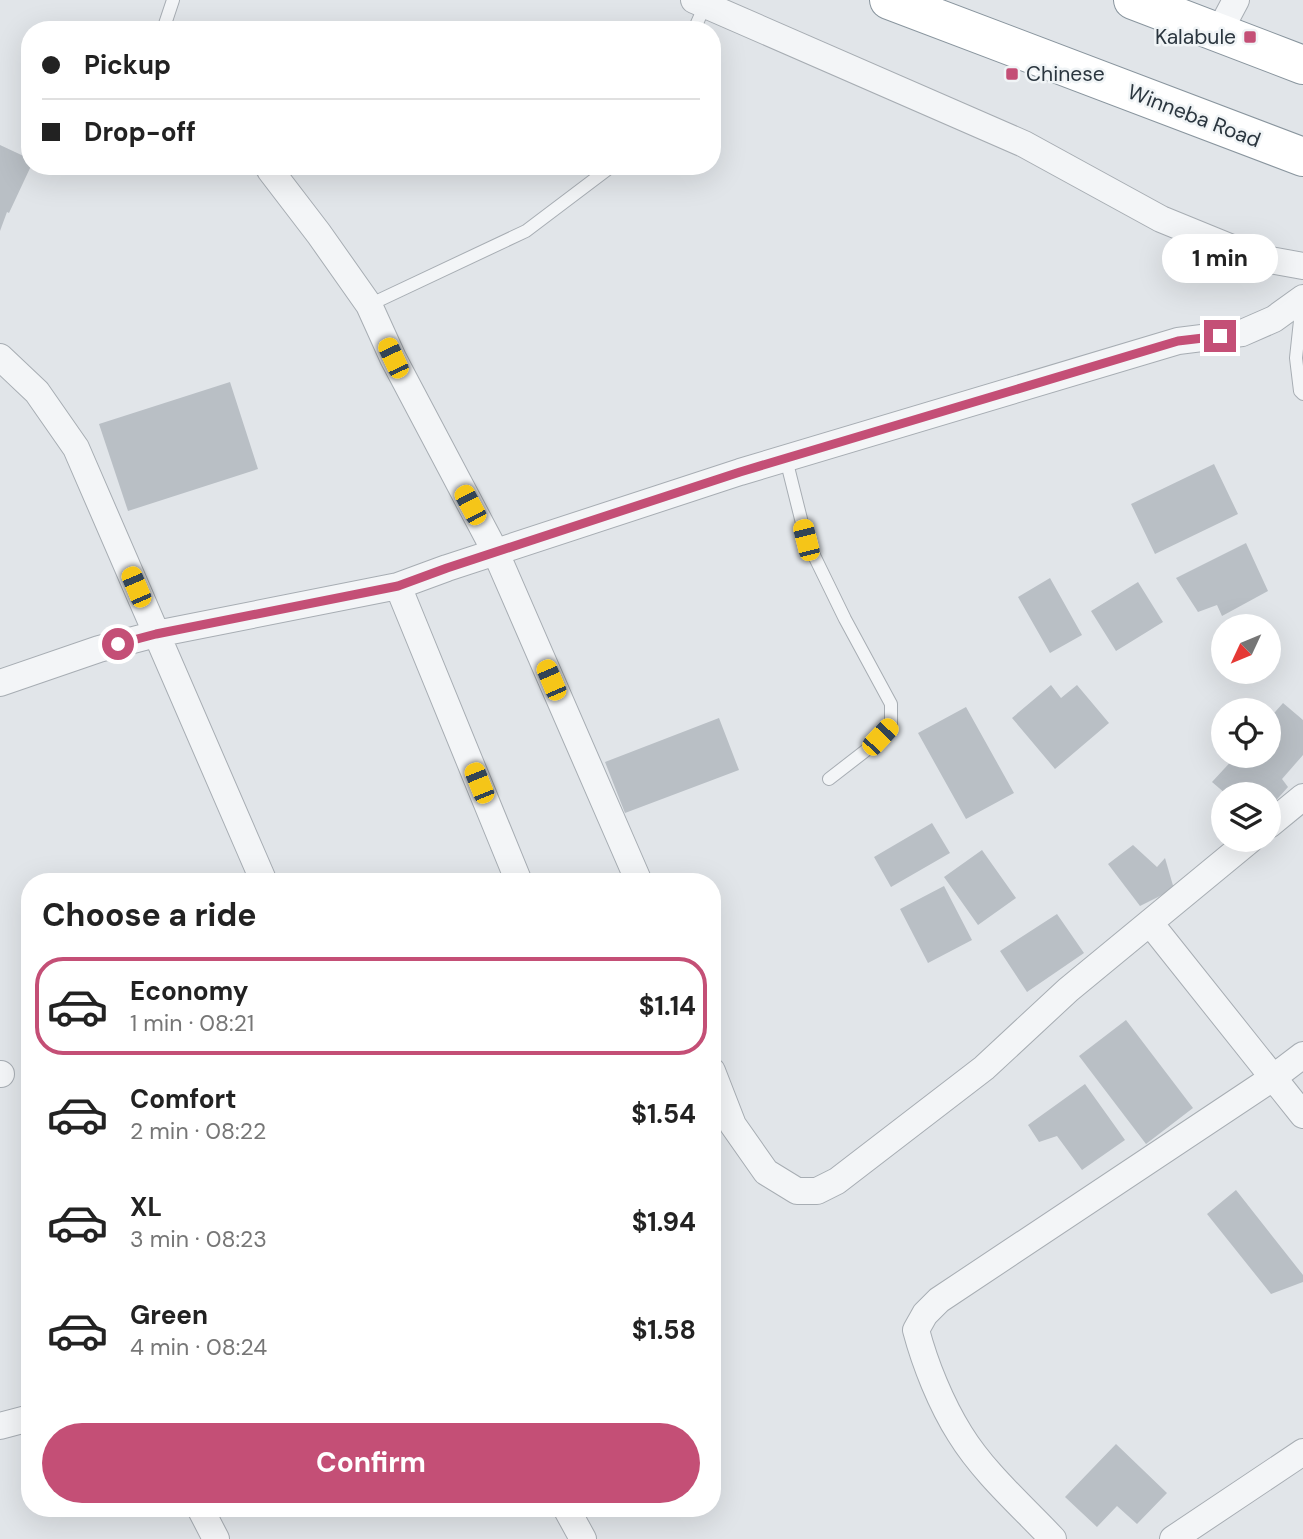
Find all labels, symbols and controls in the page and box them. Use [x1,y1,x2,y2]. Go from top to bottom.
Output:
place label: Kalabule [1155,23,1236,51]
marker: Kalabule [1242,29,1258,45]
text: Pickup [84,48,171,82]
place label: Chinese [1026,60,1105,88]
marker: Chinese [1004,66,1020,82]
street label: Winneba Road [1123,78,1265,154]
text: Drop-off [84,115,196,149]
callout: 1 min [1162,234,1278,284]
text: 1 min [1192,243,1248,273]
route end [1204,320,1236,352]
car [375,335,412,381]
car [451,482,490,528]
car [791,517,822,563]
car [119,564,154,610]
north arrow [1211,614,1281,684]
map controls [1211,614,1281,852]
route start [102,628,134,660]
car [534,657,569,703]
button: locate [1211,698,1281,768]
car [858,714,903,760]
car [462,760,497,806]
button: layers [1211,782,1281,852]
text: Choose a ride [42,894,257,936]
text: Economy [130,974,248,1008]
icon: car [46,975,109,1038]
text: $1.14 [639,989,696,1023]
text: 1 min · 08:21 [130,1008,254,1038]
text: Comfort [130,1082,236,1116]
icon: car [46,1083,109,1146]
text: $1.54 [631,1097,696,1131]
text: 2 min · 08:22 [130,1116,266,1146]
text: XL [130,1190,162,1224]
icon: car [46,1191,109,1254]
text: $1.94 [632,1205,696,1239]
text: 3 min · 08:23 [130,1224,267,1254]
text: Green [130,1298,208,1332]
icon: car [46,1299,109,1362]
text: $1.58 [632,1313,696,1347]
text: 4 min · 08:24 [130,1332,267,1362]
button: Confirm [42,1423,700,1503]

